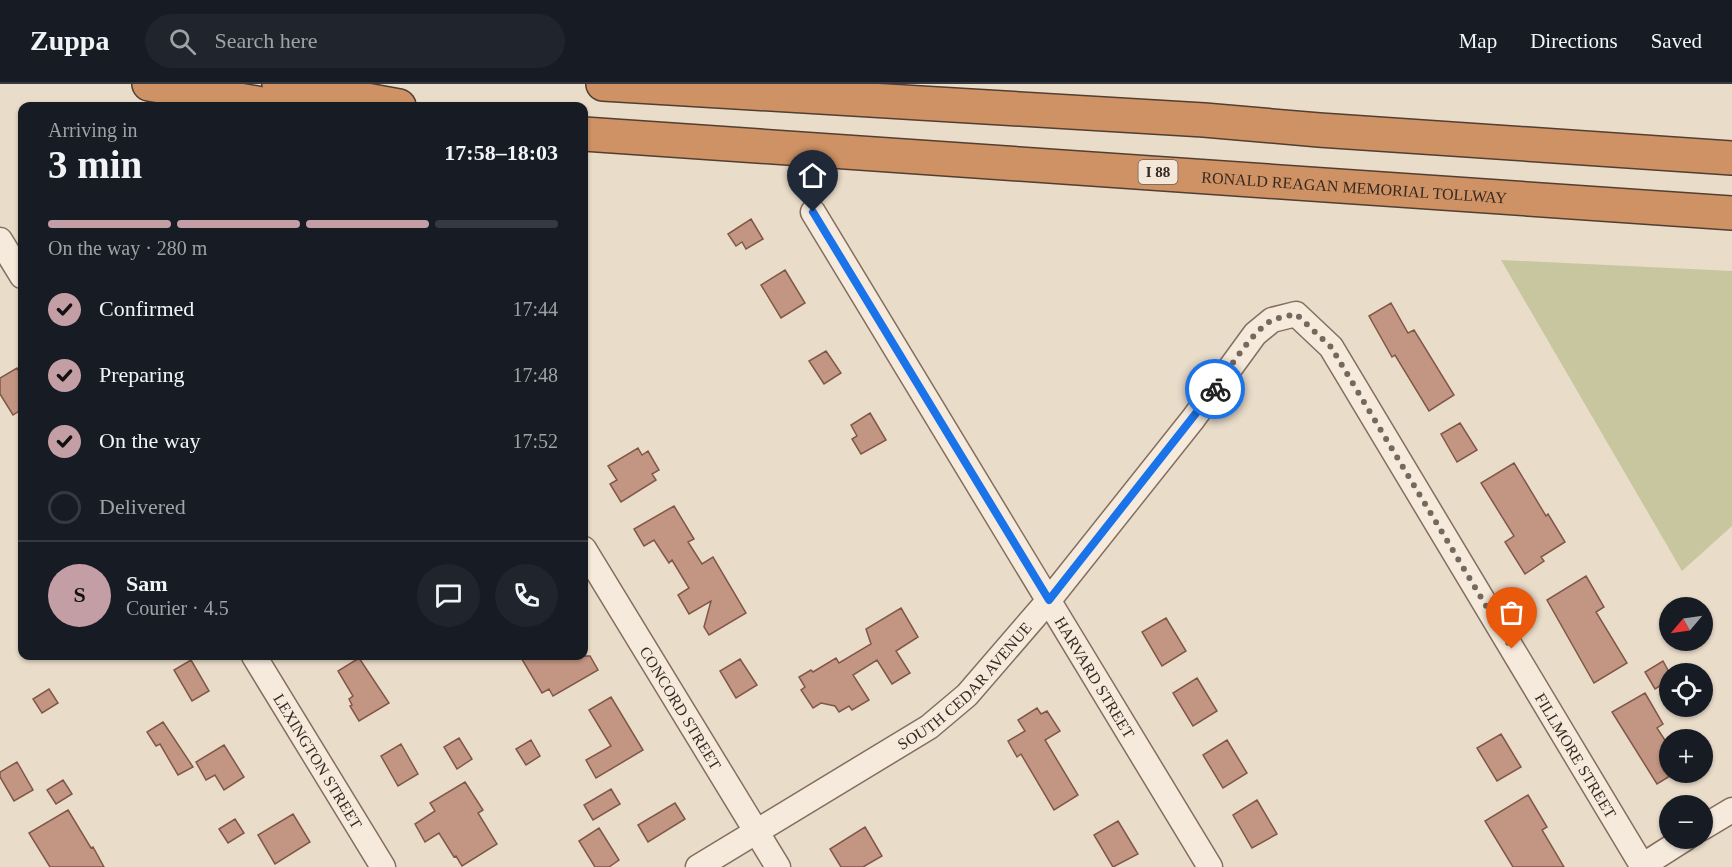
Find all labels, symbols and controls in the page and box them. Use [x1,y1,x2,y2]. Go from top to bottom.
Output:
search box [145,14,565,68]
text: Zuppa [30,25,109,56]
icon: search [166,25,199,58]
text: Search here [214,28,318,53]
text: Map [1459,29,1497,53]
text: Directions [1530,29,1618,53]
text: Saved [1651,29,1702,53]
text: Arriving in [48,119,137,141]
text: 17:58–18:03 [444,140,558,165]
text: 3 min [48,143,142,186]
pin [787,150,838,212]
icon: home [796,159,829,192]
road number: I 88 [1138,160,1178,184]
street label: RONALD REAGAN MEMORIAL TOLLWAY [1201,168,1508,206]
text: On the way · 280 m [48,237,207,259]
icon: check [48,293,81,326]
text: Confirmed [99,296,194,321]
text: 17:44 [512,298,558,320]
icon: check [48,359,81,392]
courier [1185,359,1245,419]
text: Preparing [99,362,185,387]
text: 17:48 [512,364,558,386]
icon: bike [1199,373,1232,406]
icon: check [48,425,81,458]
text: On the way [99,428,200,453]
text: 17:52 [512,430,558,452]
text: Delivered [99,494,186,519]
button: chat [417,564,480,627]
button: phone [495,564,558,627]
text: Sam [126,571,168,596]
text: S [73,582,86,607]
pin [1486,587,1537,649]
icon: bag [1495,596,1528,629]
text: Courier · 4.5 [126,597,229,619]
north arrow [1659,597,1713,651]
map controls [1659,597,1713,849]
street label: HARVARD STREET [1052,614,1138,741]
street label: SOUTH CEDAR AVENUE [894,619,1035,753]
street label: CONCORD STREET [637,643,725,773]
button: locate [1659,663,1713,717]
street label: LEXINGTON STREET [271,690,366,832]
street label: FILLMORE STREET [1532,690,1620,821]
button: + [1659,729,1713,783]
button: − [1659,795,1713,849]

